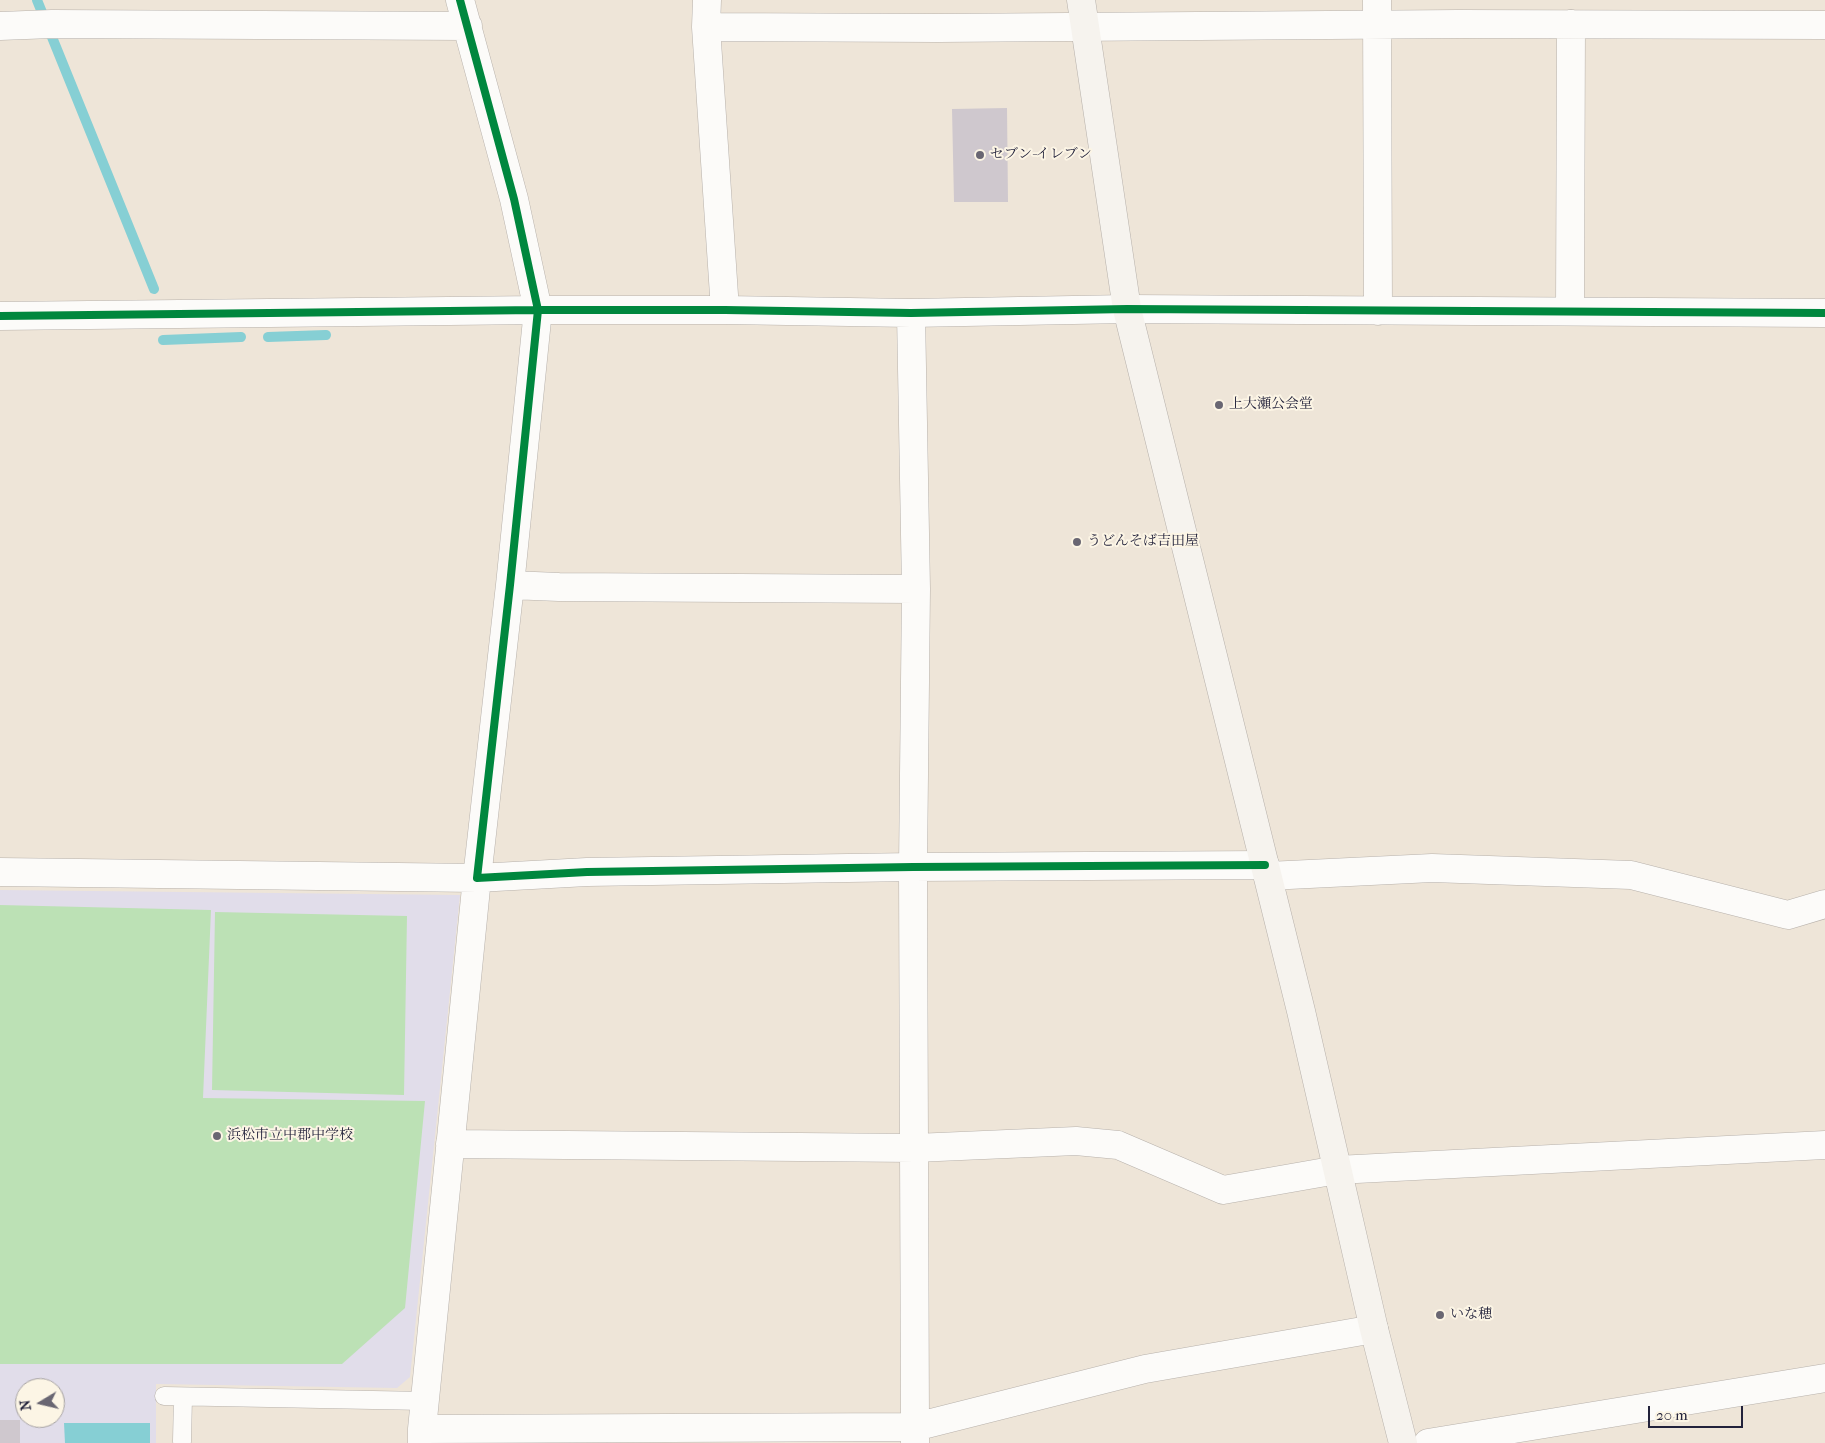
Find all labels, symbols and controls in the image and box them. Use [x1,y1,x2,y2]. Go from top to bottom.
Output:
place label: セブン-イレブン [990,147,1092,163]
marker: セブン-イレブン [974,149,986,161]
place label: 上大瀬公会堂 [1229,397,1313,413]
marker: 上大瀬公会堂 [1213,399,1225,411]
place label: うどんそば吉田屋 [1087,534,1199,550]
marker: うどんそば吉田屋 [1071,536,1083,548]
place label: 浜松市立中郡中学校 [227,1128,353,1144]
marker: 浜松市立中郡中学校 [211,1130,223,1142]
place label: いな穂 [1450,1307,1492,1323]
marker: いな穂 [1434,1309,1446,1321]
north arrow [15,1378,65,1428]
scale bar [1650,1396,1745,1428]
text: N [16,1399,35,1412]
text: 20 m [1656,1406,1688,1424]

